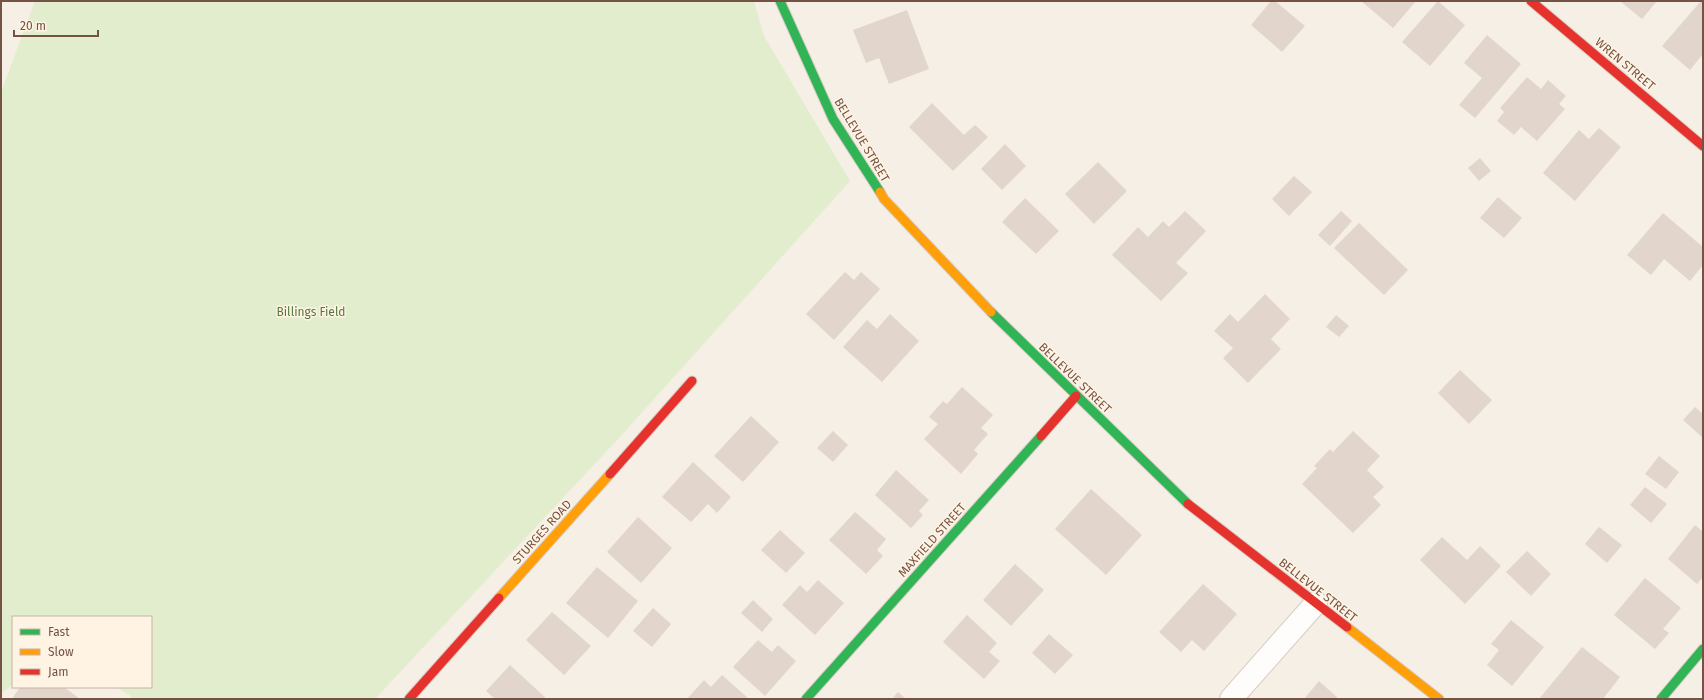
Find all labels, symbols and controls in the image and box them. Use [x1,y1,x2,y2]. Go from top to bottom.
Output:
scale bar [14,12,98,38]
text: 20 m [20,19,46,33]
street label: WREN STREET [1592,35,1658,94]
street label: BELLEVUE STREET [832,96,893,185]
park label: Billings Field [276,305,346,319]
street label: BELLEVUE STREET [1036,340,1115,417]
street label: STURGES ROAD [510,497,575,567]
street label: MAXFIELD STREET [895,500,969,580]
street label: BELLEVUE STREET [1276,555,1360,625]
legend [12,616,152,688]
text: Fast [48,625,70,639]
text: Slow [48,645,74,659]
text: Jam [48,665,68,679]

